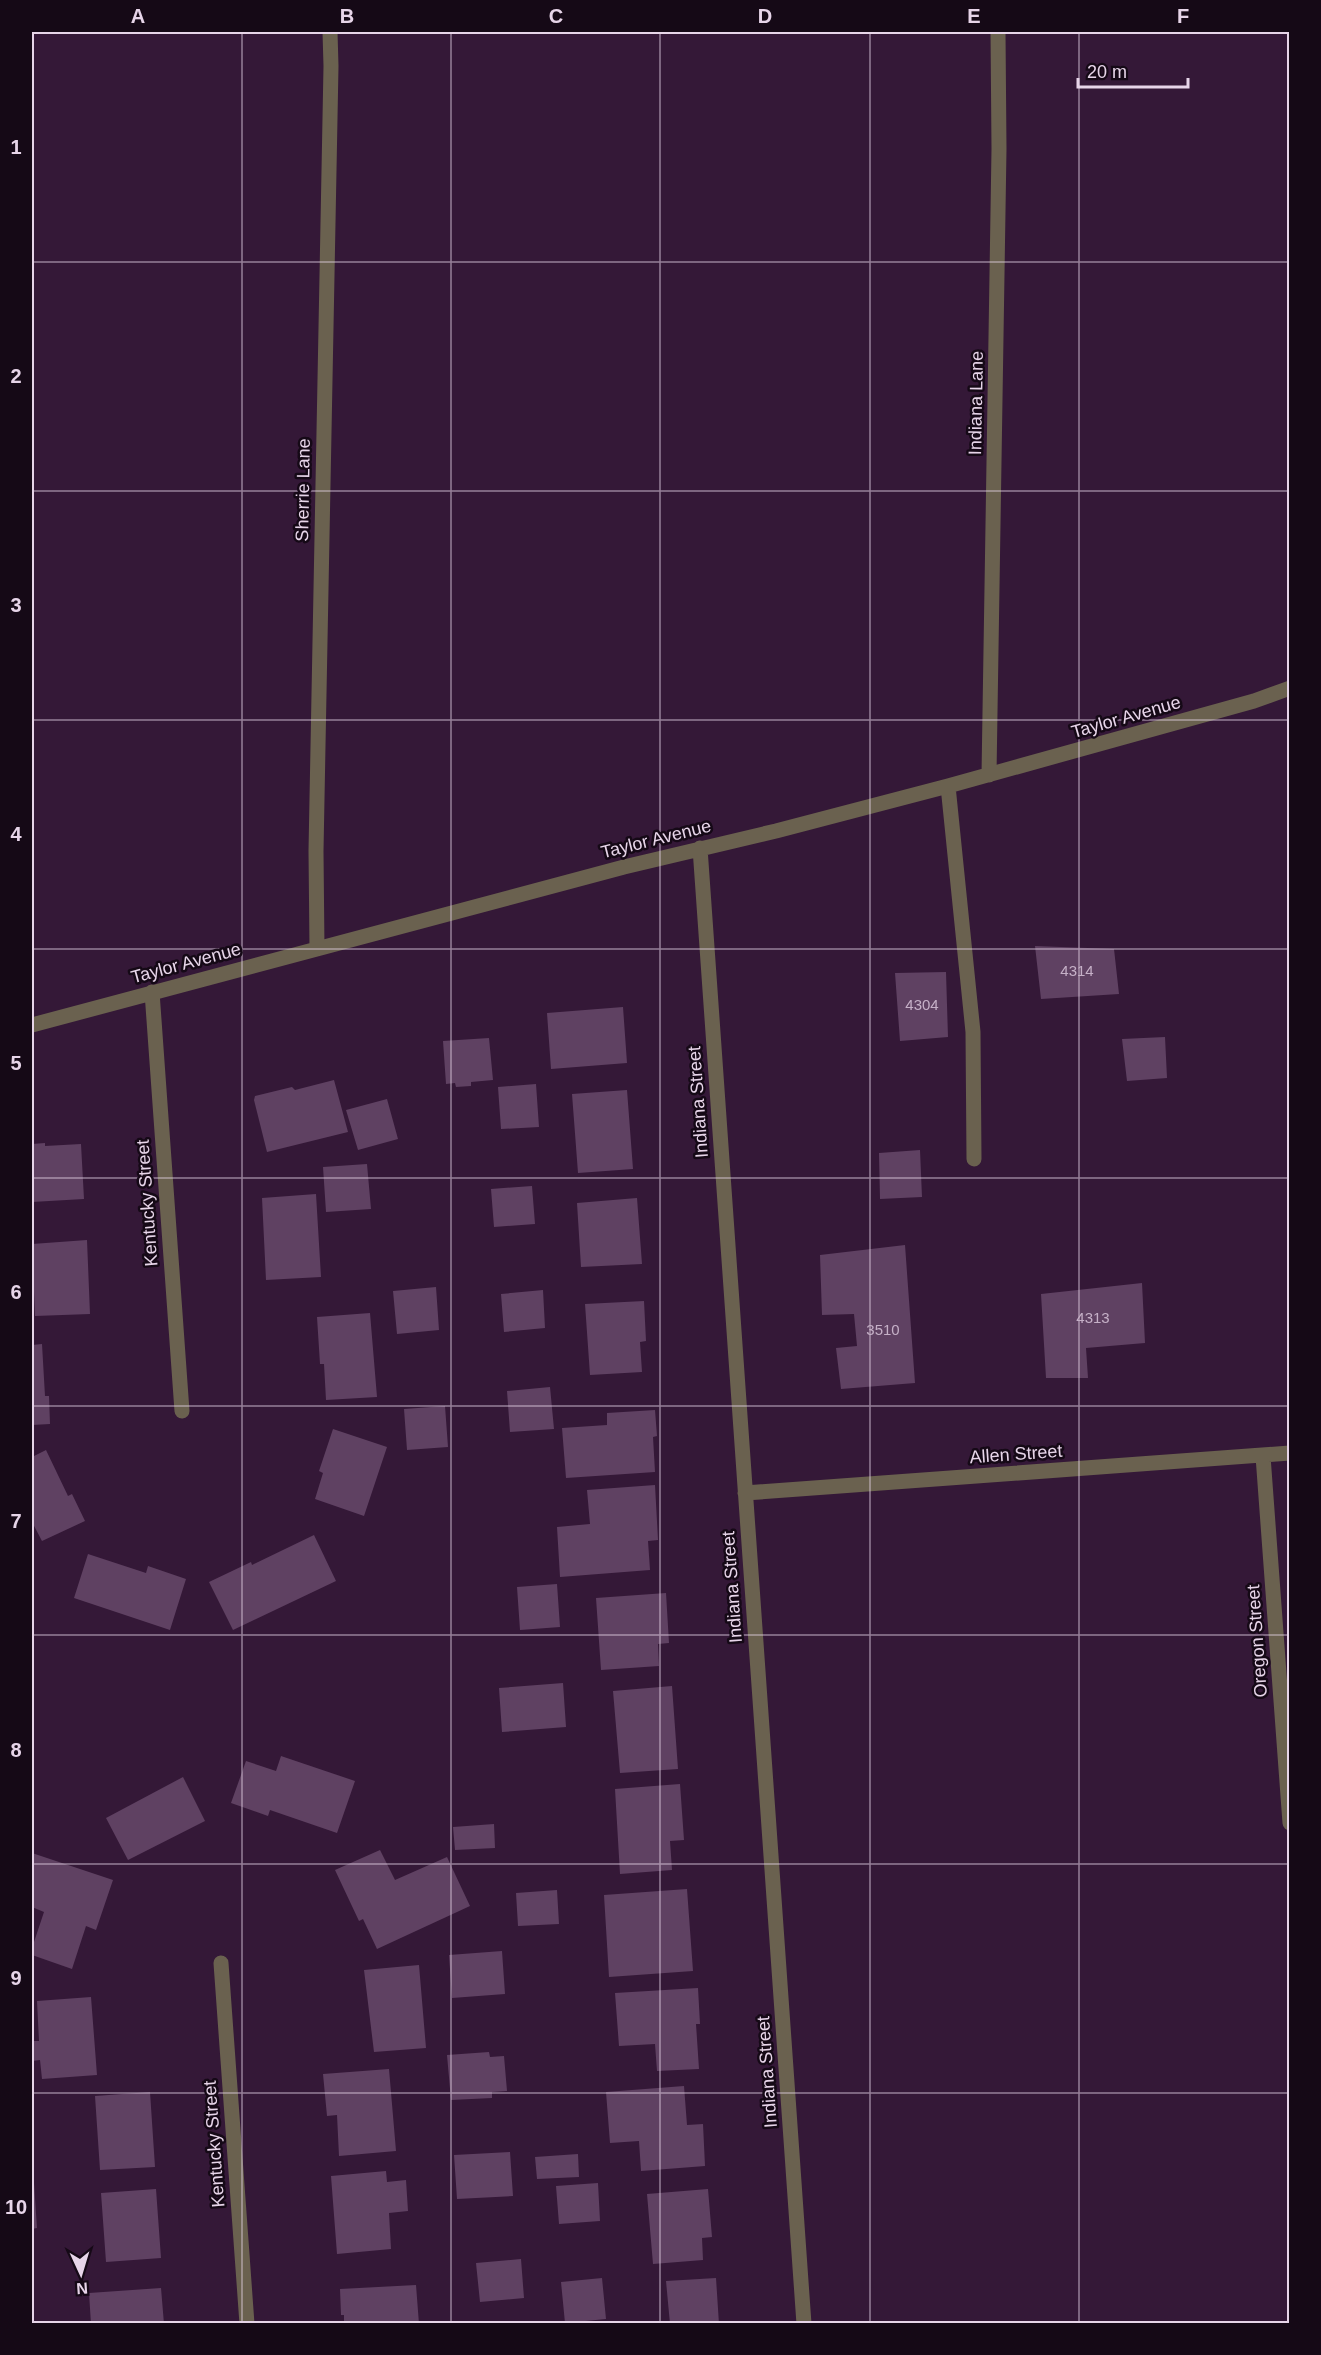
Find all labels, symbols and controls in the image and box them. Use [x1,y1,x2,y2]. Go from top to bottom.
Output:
text: A [131,5,145,27]
text: B [340,5,354,27]
text: C [549,5,563,27]
text: D [758,5,772,27]
text: E [967,5,981,27]
text: F [1177,5,1189,27]
scale bar [1078,51,1188,89]
text: 20 m [1087,62,1127,82]
text: 1 [10,136,22,158]
street label: Indiana Lane [965,351,987,455]
text: 2 [10,365,22,387]
street label: Sherrie Lane [292,438,314,542]
text: 3 [10,594,22,616]
street label: Taylor Avenue [1069,692,1183,742]
street label: Taylor Avenue [599,816,713,862]
text: 4 [10,823,22,845]
street label: Taylor Avenue [129,939,243,987]
house number: 4314 [1060,962,1094,979]
house number: 4304 [905,996,939,1013]
street label: Indiana Street [684,1045,712,1159]
text: 5 [10,1052,22,1074]
street label: Kentucky Street [133,1139,161,1267]
text: 6 [10,1281,22,1303]
house number: 4313 [1076,1309,1110,1326]
house number: 3510 [866,1321,900,1338]
street label: Allen Street [969,1441,1063,1467]
text: 7 [10,1510,22,1532]
street label: Indiana Street [718,1530,746,1644]
street label: Oregon Street [1243,1584,1271,1698]
text: 8 [10,1739,22,1761]
text: 9 [10,1967,22,1989]
street label: Indiana Street [753,2015,781,2129]
street label: Kentucky Street [200,2080,228,2208]
text: 10 [5,2196,27,2218]
north arrow [51,2244,111,2304]
text: N [76,2280,88,2297]

